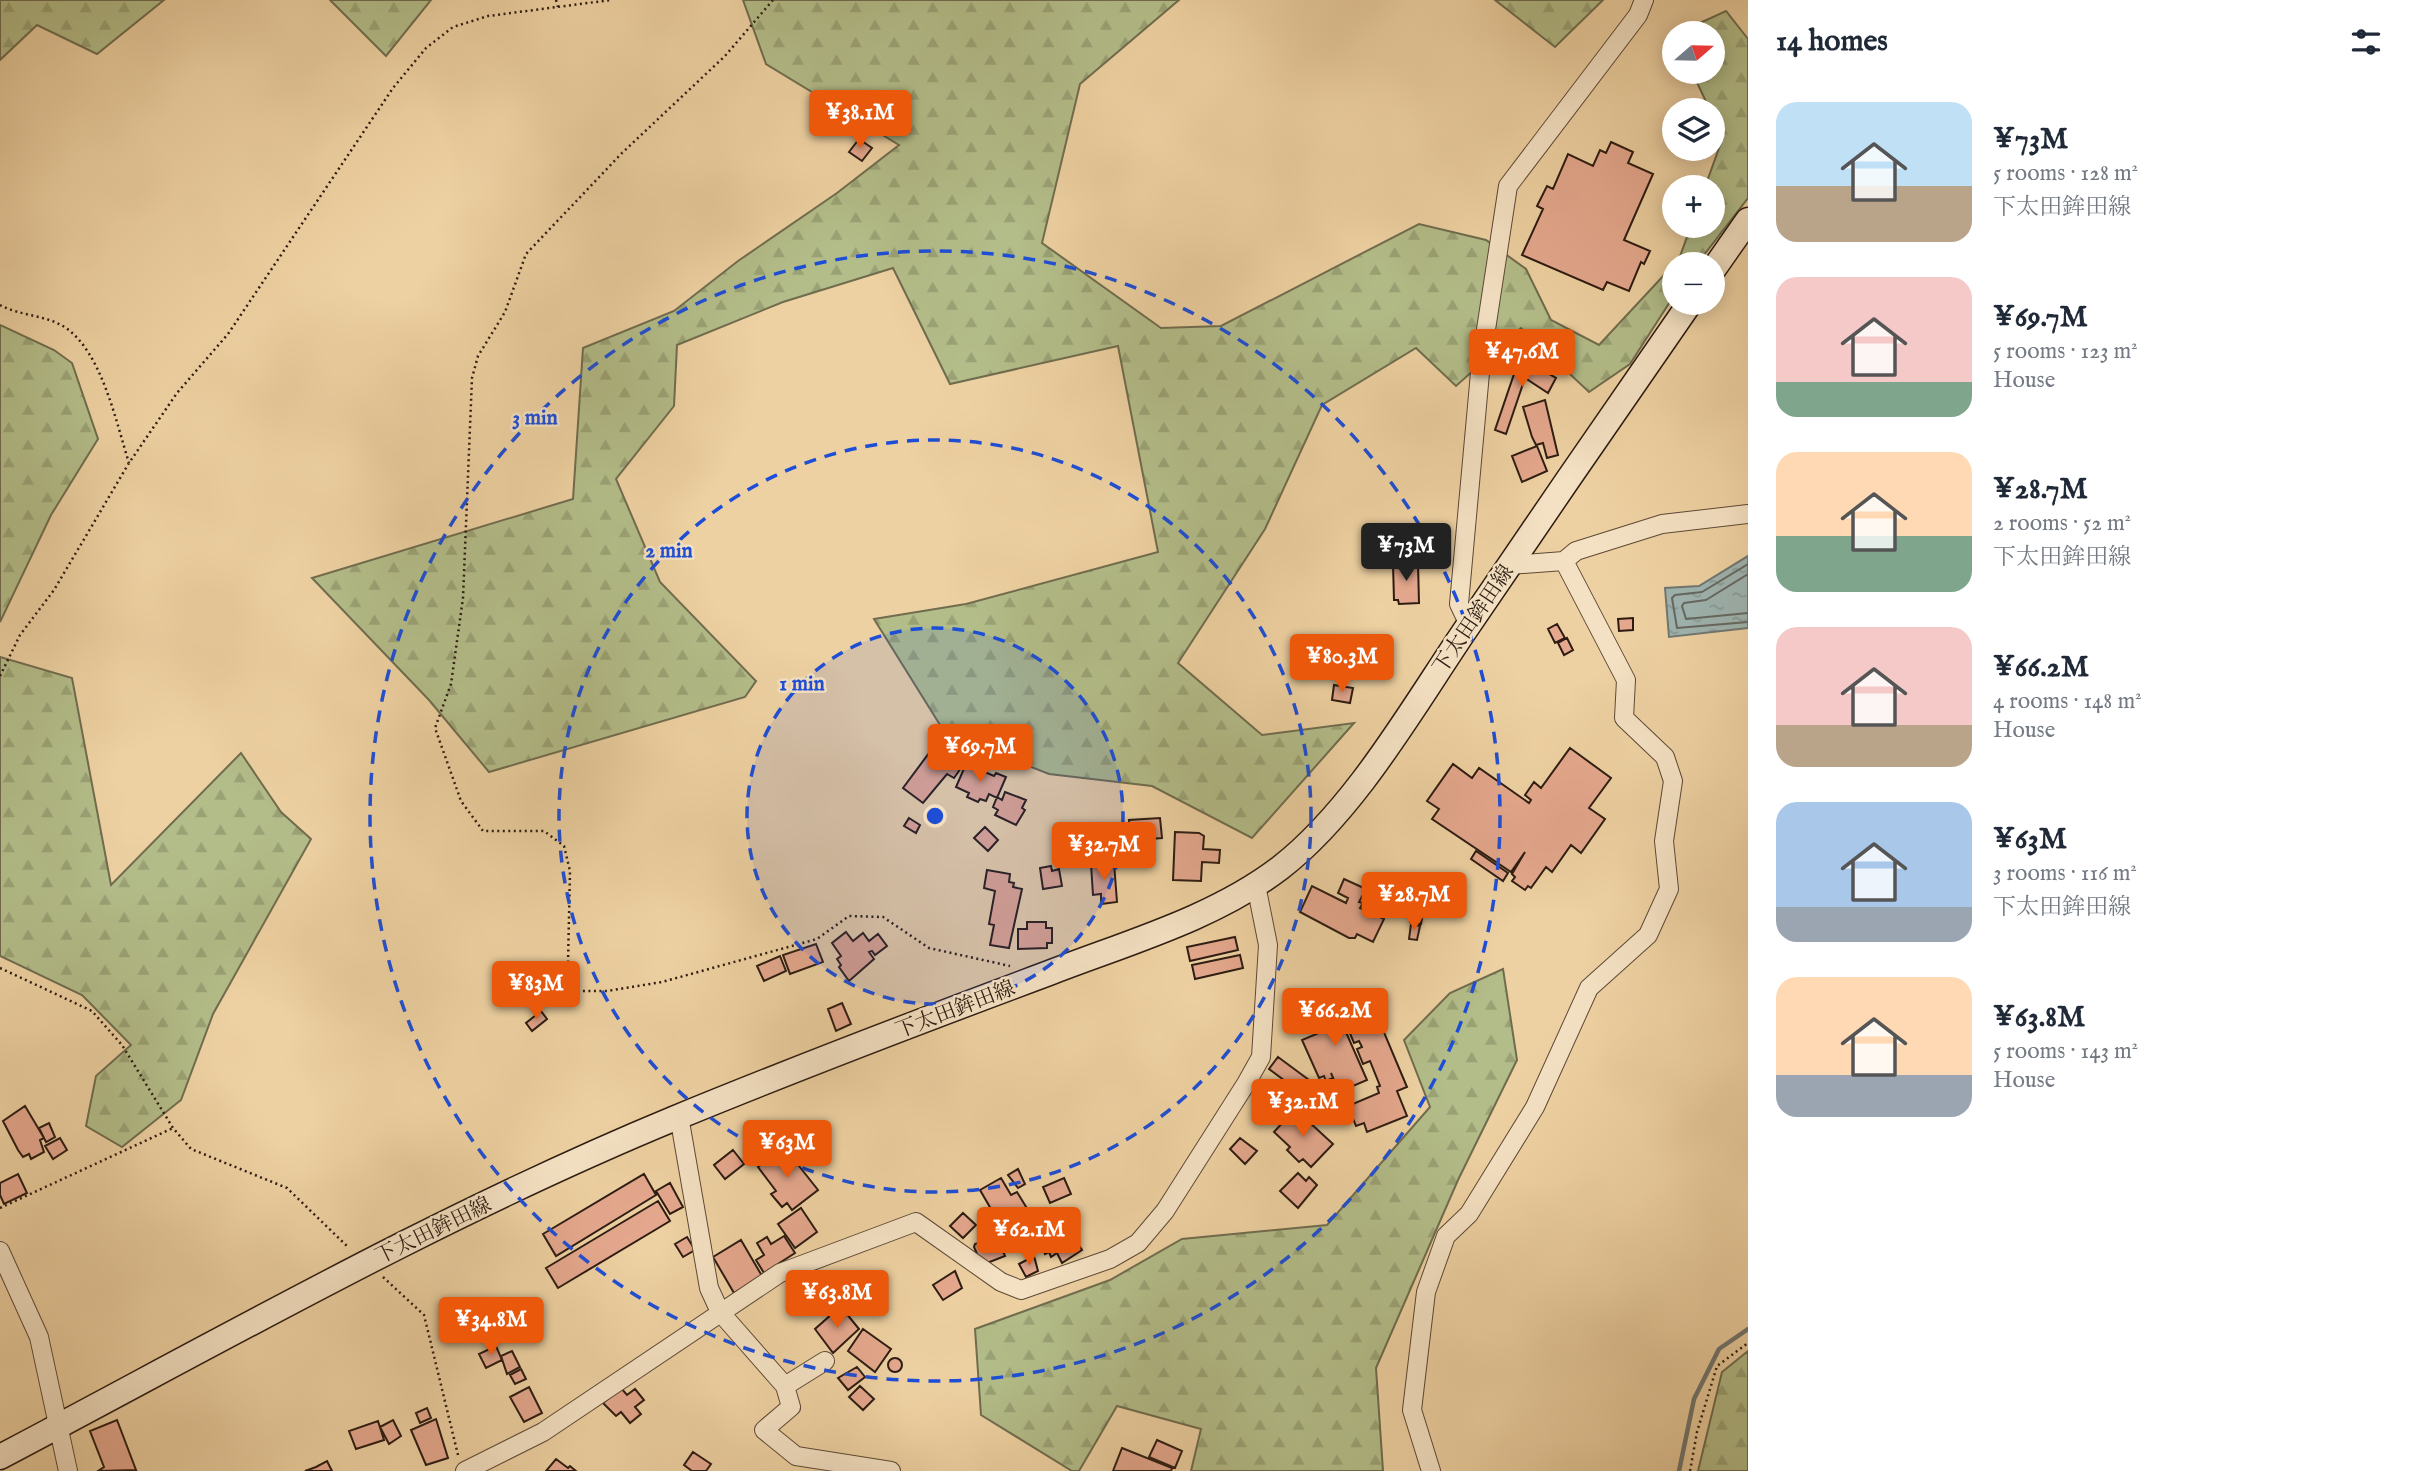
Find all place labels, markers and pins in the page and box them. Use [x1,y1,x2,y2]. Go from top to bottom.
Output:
pin: ¥38.1M [803,90,917,150]
pin: ¥47.6M [1465,330,1579,389]
pin: ¥73M [1365,524,1447,583]
pin: ¥80.3M [1285,634,1399,694]
pin: ¥69.7M [923,724,1037,784]
centre of rings [923,804,947,828]
pin: ¥32.7M [1047,822,1161,882]
pin: ¥28.7M [1357,872,1471,932]
pin: ¥83M [495,962,577,1021]
pin: ¥66.2M [1278,988,1392,1048]
pin: ¥32.1M [1246,1080,1360,1139]
pin: ¥63M [746,1120,828,1180]
pin: ¥62.1M [972,1208,1086,1267]
pin: ¥63.8M [780,1270,894,1330]
pin: ¥34.8M [434,1298,548,1357]

